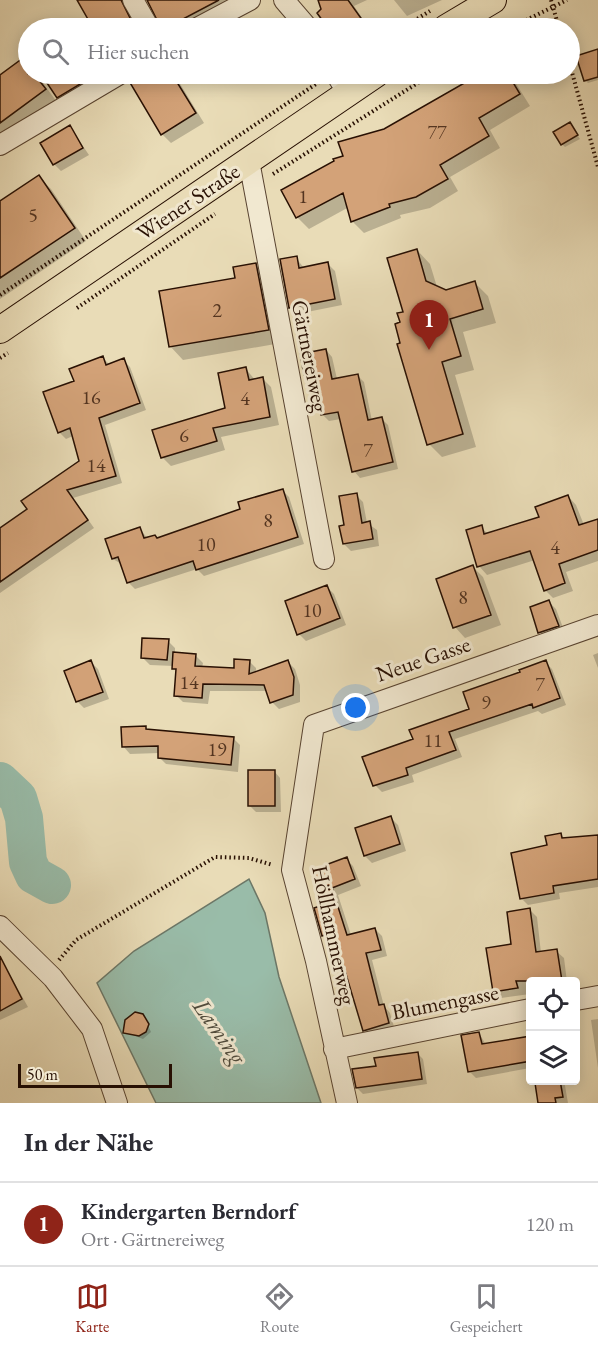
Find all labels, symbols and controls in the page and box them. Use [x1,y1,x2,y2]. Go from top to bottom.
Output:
search box [18,18,580,84]
icon: search [39,35,72,68]
text: Hier suchen [87,37,190,66]
house number: 77 [427,119,447,145]
street label: Wiener Straße [131,157,246,247]
house number: 1 [298,183,308,209]
house number: 5 [28,202,38,228]
house number: 2 [212,297,222,323]
street label: Gärtnereiweg [285,298,335,415]
pin: 1 [410,300,448,350]
house number: 16 [81,384,101,410]
house number: 4 [240,385,250,411]
house number: 6 [179,422,189,448]
house number: 7 [363,437,373,463]
house number: 14 [86,452,106,478]
house number: 8 [263,507,273,533]
house number: 10 [196,531,216,557]
house number: 4 [550,534,560,560]
house number: 8 [458,584,468,610]
house number: 10 [302,597,322,623]
street label: Neue Gasse [372,629,475,689]
house number: 14 [179,669,199,695]
house number: 7 [535,671,545,697]
house number: 9 [481,689,491,715]
your location [341,693,370,722]
house number: 11 [423,727,443,753]
house number: 19 [207,736,227,762]
street label: Höllhammerweg [305,863,363,1008]
street label: Blumengasse [389,977,501,1027]
map controls [526,977,580,1085]
button: locate [526,977,580,1031]
water label: Laming [186,991,254,1071]
button: layers [526,1031,580,1085]
scale bar [18,1061,172,1088]
text: 50 m [27,1064,58,1085]
text: In der Nähe [24,1125,153,1159]
text: Kindergarten Berndorf [81,1197,296,1226]
text: 1 [38,1211,49,1237]
text: 120 m [526,1211,574,1237]
text: Ort · Gärtnereiweg [81,1226,224,1252]
tab: Karte [75,1280,109,1337]
tab: Route [260,1280,299,1337]
tab: Gespeichert [450,1280,523,1337]

